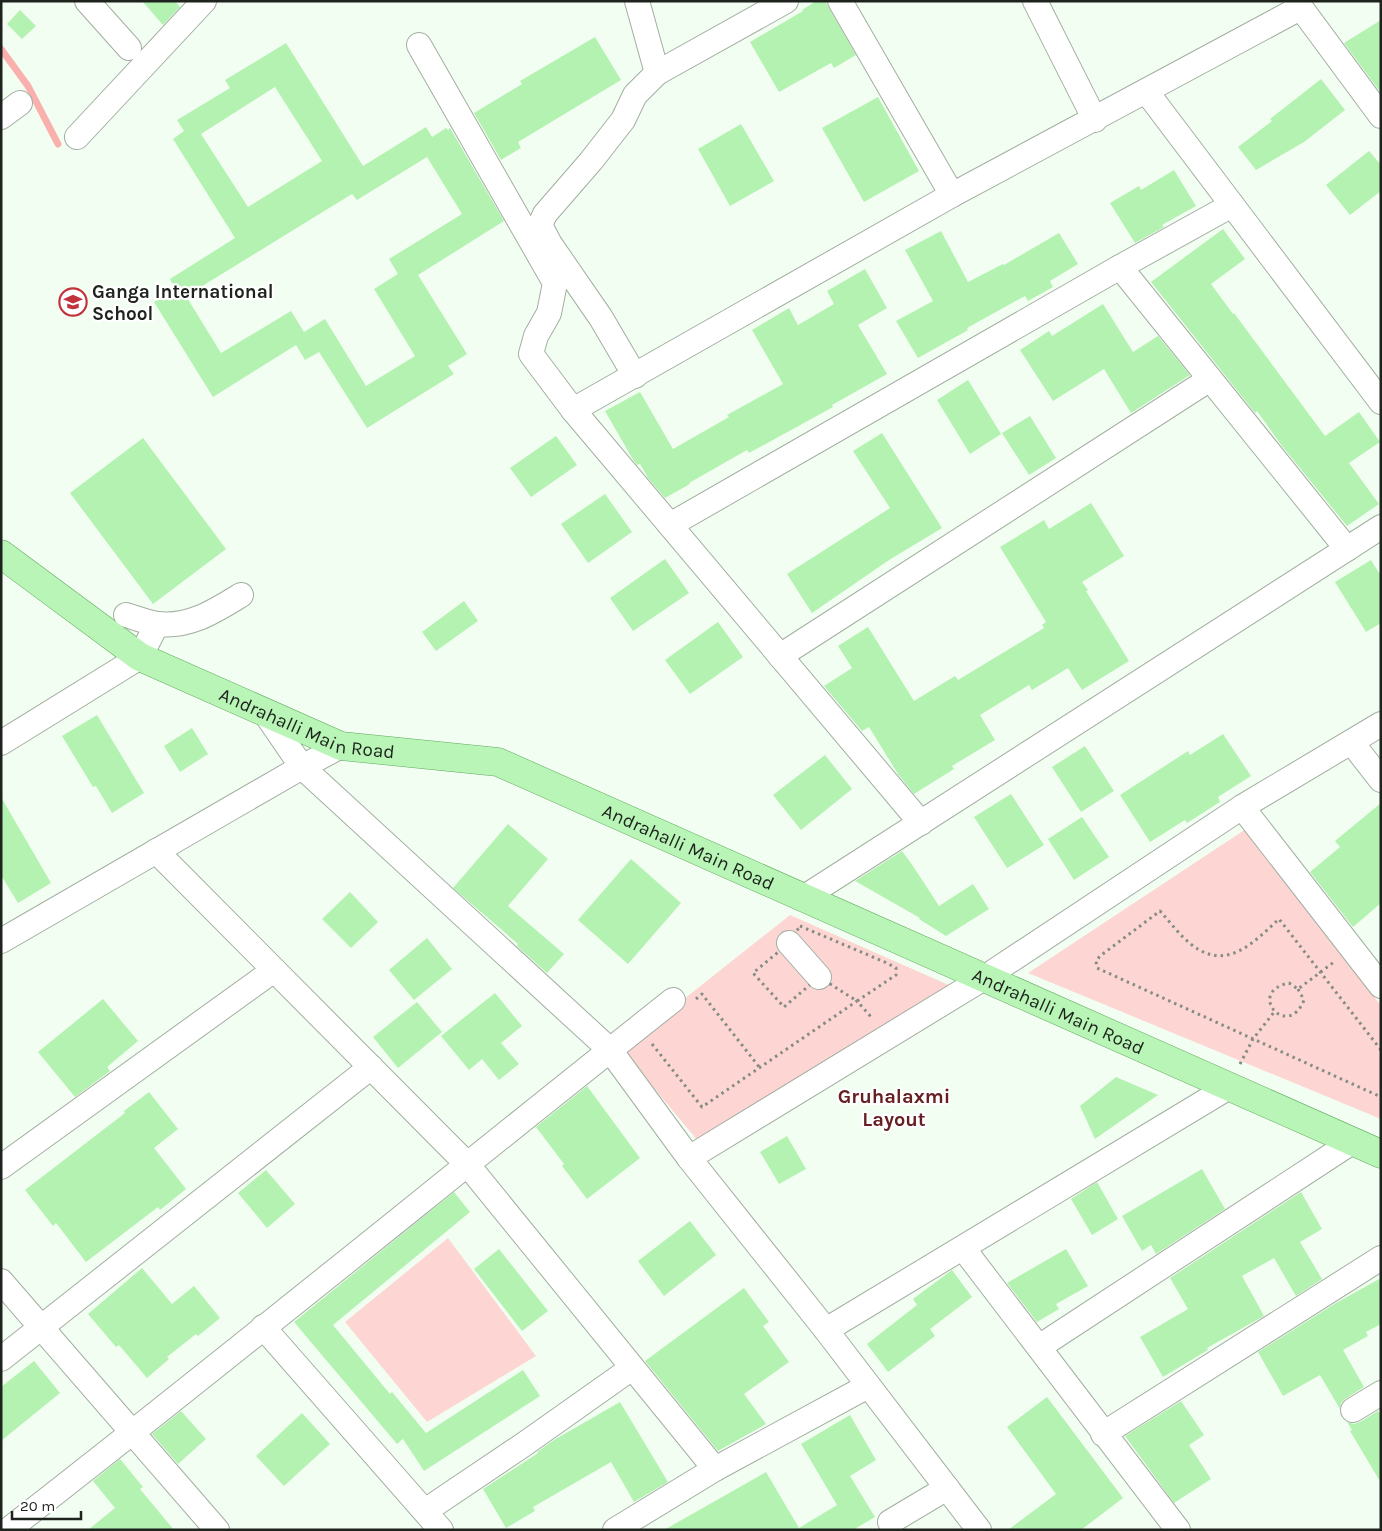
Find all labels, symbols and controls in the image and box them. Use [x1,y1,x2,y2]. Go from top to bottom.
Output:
place label: Ganga International School [92,281,274,325]
school or university icon: Ganga International School [58,287,88,317]
street label: Andrahalli Main Road [216,684,396,763]
street label: Andrahalli Main Road [599,800,777,895]
street label: Andrahalli Main Road [969,964,1148,1060]
district label: Gruhalaxmi Layout [838,1085,950,1131]
scale bar [12,1488,81,1520]
text: 20 m [20,1497,55,1515]

